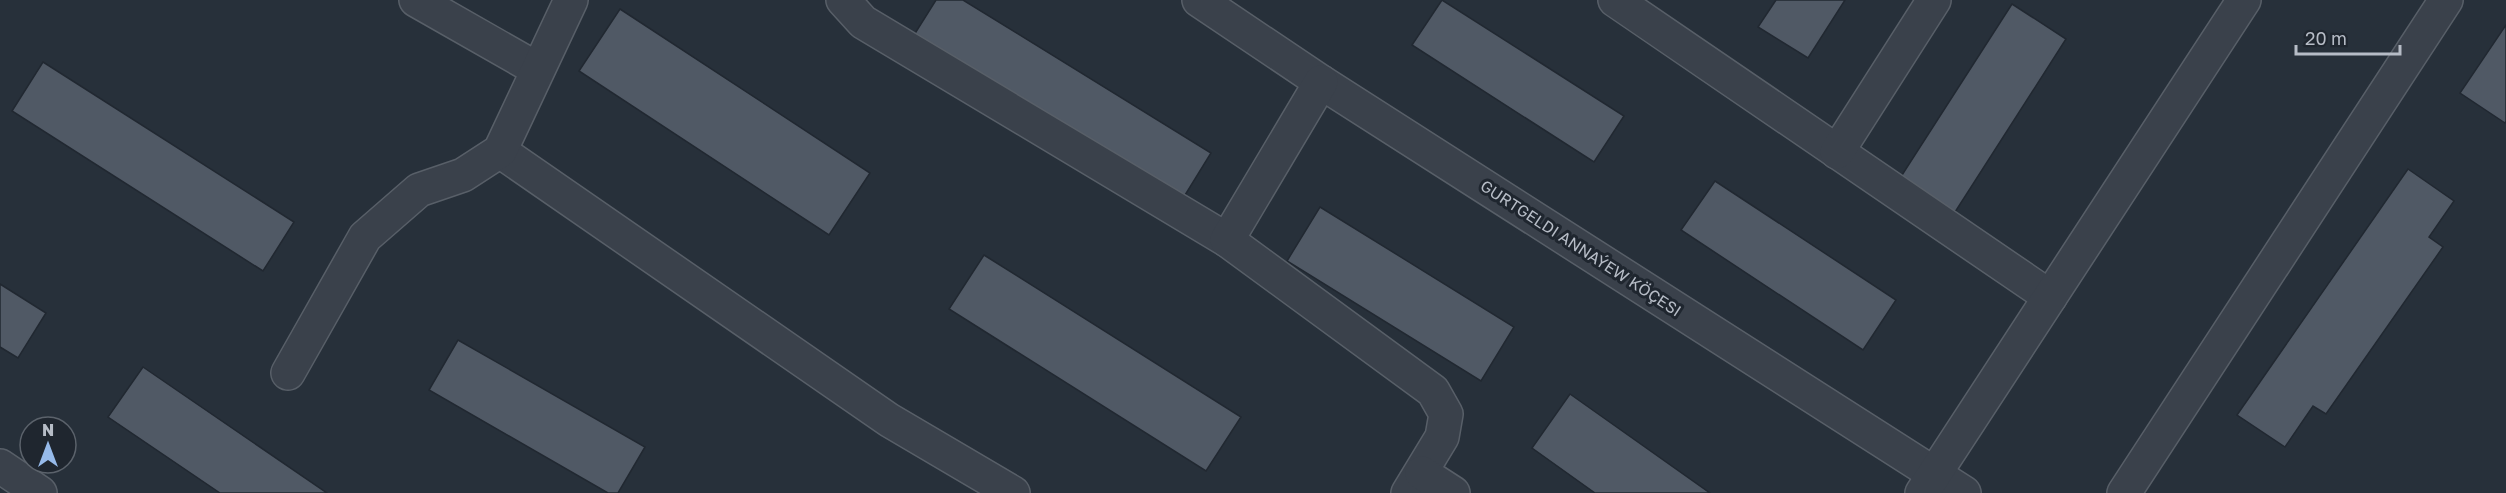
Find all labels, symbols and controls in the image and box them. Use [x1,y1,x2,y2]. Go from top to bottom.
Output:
scale bar [2296,18,2400,56]
text: 20 m [2305,27,2347,49]
street label: GURTGELDI ANNAÝEW KÖÇESI [1477,175,1685,321]
north arrow [18,415,78,475]
text: N [42,420,54,440]

